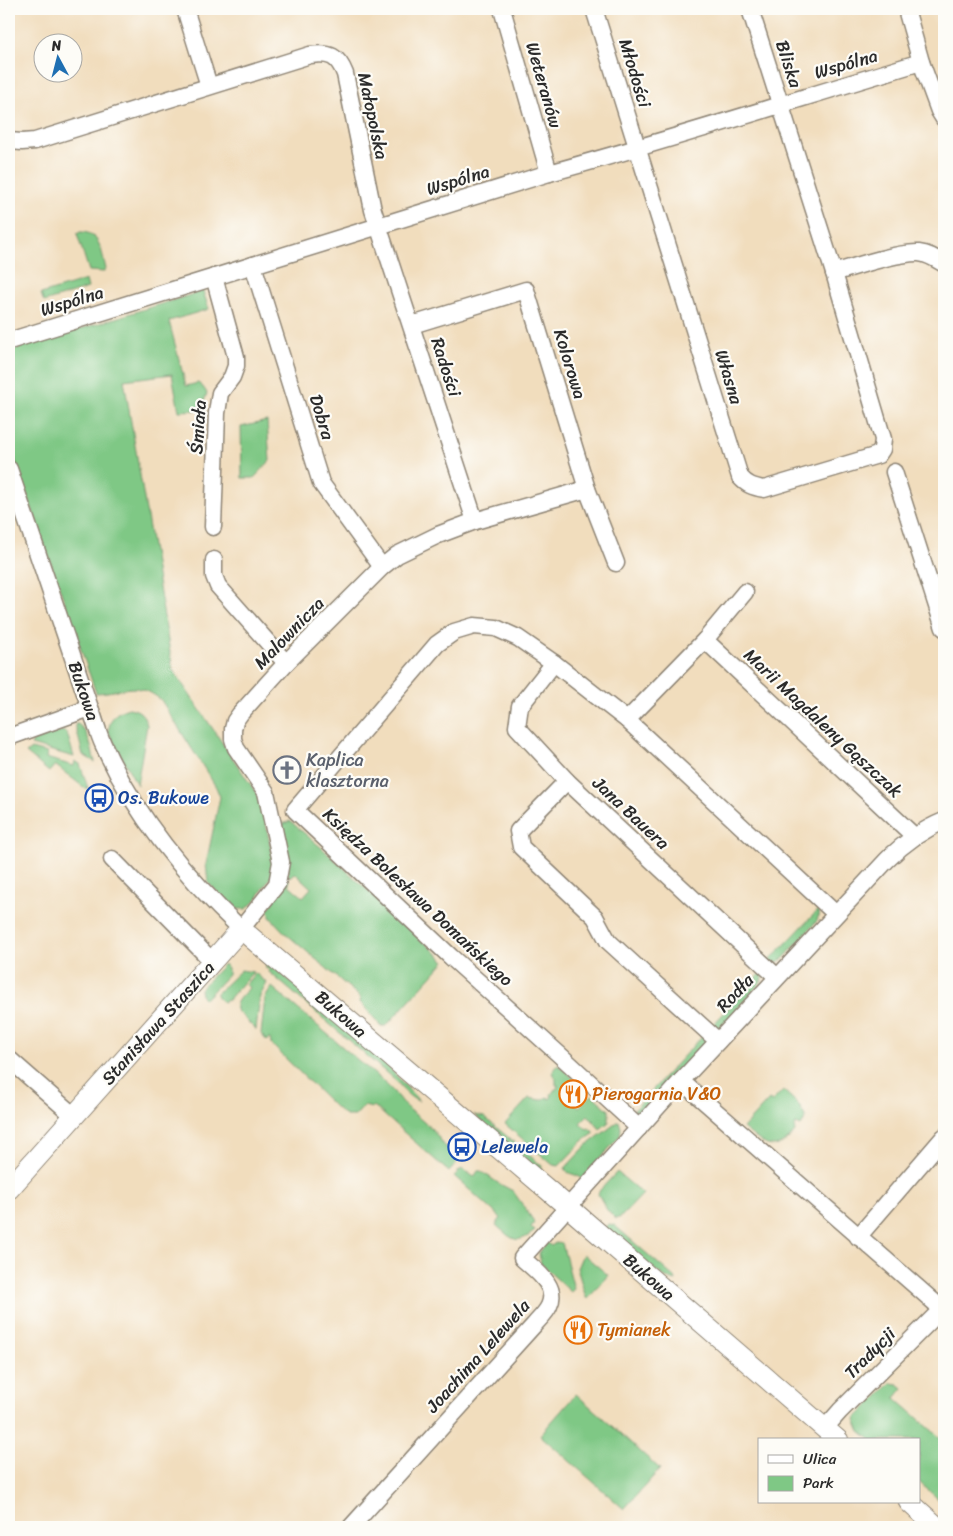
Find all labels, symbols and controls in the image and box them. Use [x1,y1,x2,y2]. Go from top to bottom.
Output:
north arrow [32,32,82,82]
text: N [49,33,63,59]
street label: Młodości [609,35,661,112]
street label: Bliska [766,36,812,93]
street label: Weteranów [516,38,572,132]
street label: Wspólna [810,40,882,88]
street label: Małopolska [348,69,398,163]
street label: Wspólna [422,155,494,205]
street label: Wspólna [36,276,108,326]
street label: Kolorowa [544,325,596,403]
street label: Radości [421,333,471,402]
street label: Własna [706,346,753,409]
street label: Dobra [300,390,344,445]
street label: Śmiała [180,399,216,455]
street label: Malownicza [246,589,332,677]
street label: Marii Magdaleny Gąszczak [736,640,910,806]
street label: Bukowa [59,657,109,725]
place label: Kaplica klasztorna [306,744,389,797]
church icon: Kaplica klasztorna [272,755,302,785]
street label: Jana Bauera [584,768,677,858]
place label: Os. Bukowe [118,782,209,814]
bus stop icon: Os. Bukowe [84,783,114,813]
street label: Księdza Bolesława Domańskiego [315,799,521,995]
street label: Stanisława Staszica [93,953,223,1093]
street label: Rodła [708,965,763,1020]
street label: Bukowa [307,982,375,1046]
place label: Pierogarnia V&O [592,1078,721,1110]
restaurant icon: Pierogarnia V&O [558,1079,588,1109]
place label: Lelewela [481,1131,548,1163]
bus stop icon: Lelewela [447,1132,477,1162]
street label: Bukowa [615,1245,683,1309]
street label: Joachima Lelewela [417,1291,539,1421]
place label: Tymianek [597,1314,671,1346]
restaurant icon: Tymianek [563,1315,593,1345]
street label: Tradycji [836,1319,904,1387]
legend [758,1438,920,1504]
text: Ulica [803,1446,837,1472]
text: Park [803,1470,834,1496]

